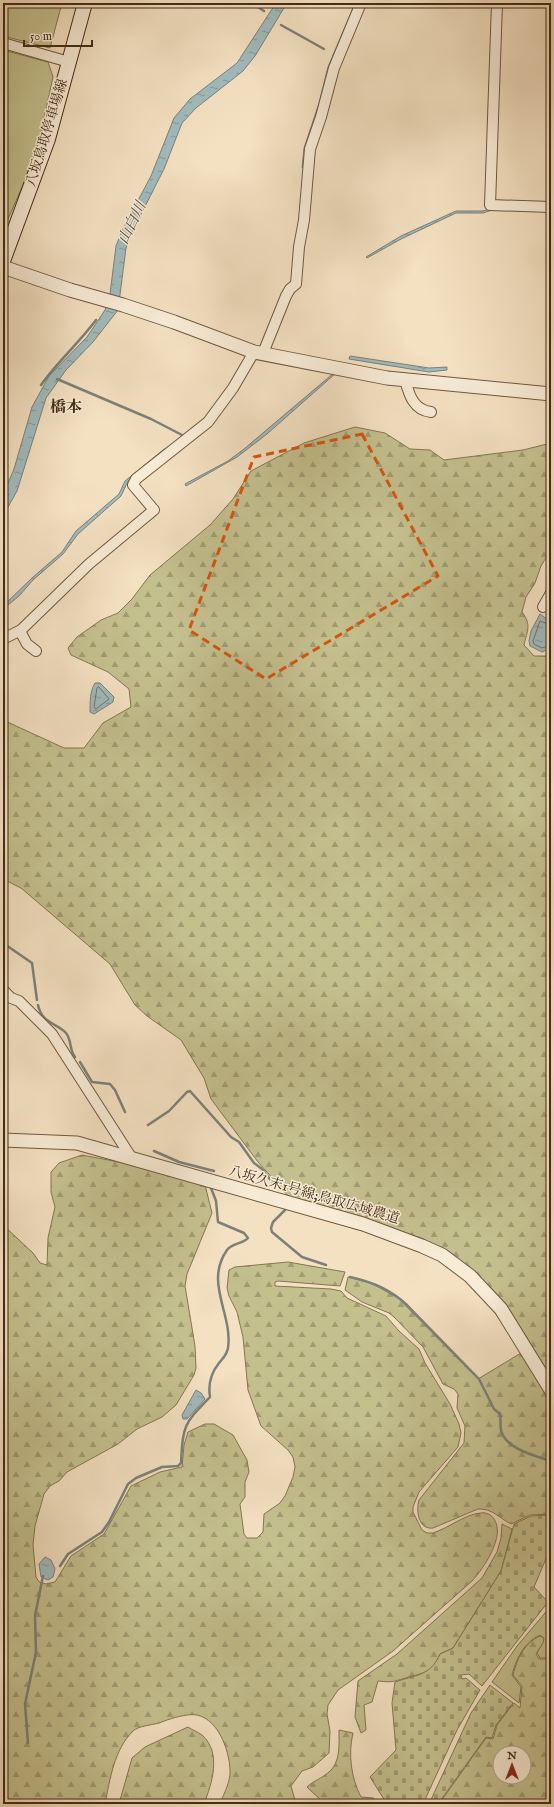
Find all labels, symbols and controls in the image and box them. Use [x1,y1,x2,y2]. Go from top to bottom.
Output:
scale bar [24,22,92,48]
text: 50 m [30,29,52,44]
street label: 八坂鳥取停車場線 [22,77,72,189]
water label: 山白川 [114,197,151,247]
district label: 橋本 [50,398,82,418]
street label: 八坂久末1号線;鳥取広域農道 [226,1162,402,1228]
north arrow [492,1745,532,1785]
text: N [506,1749,517,1763]

